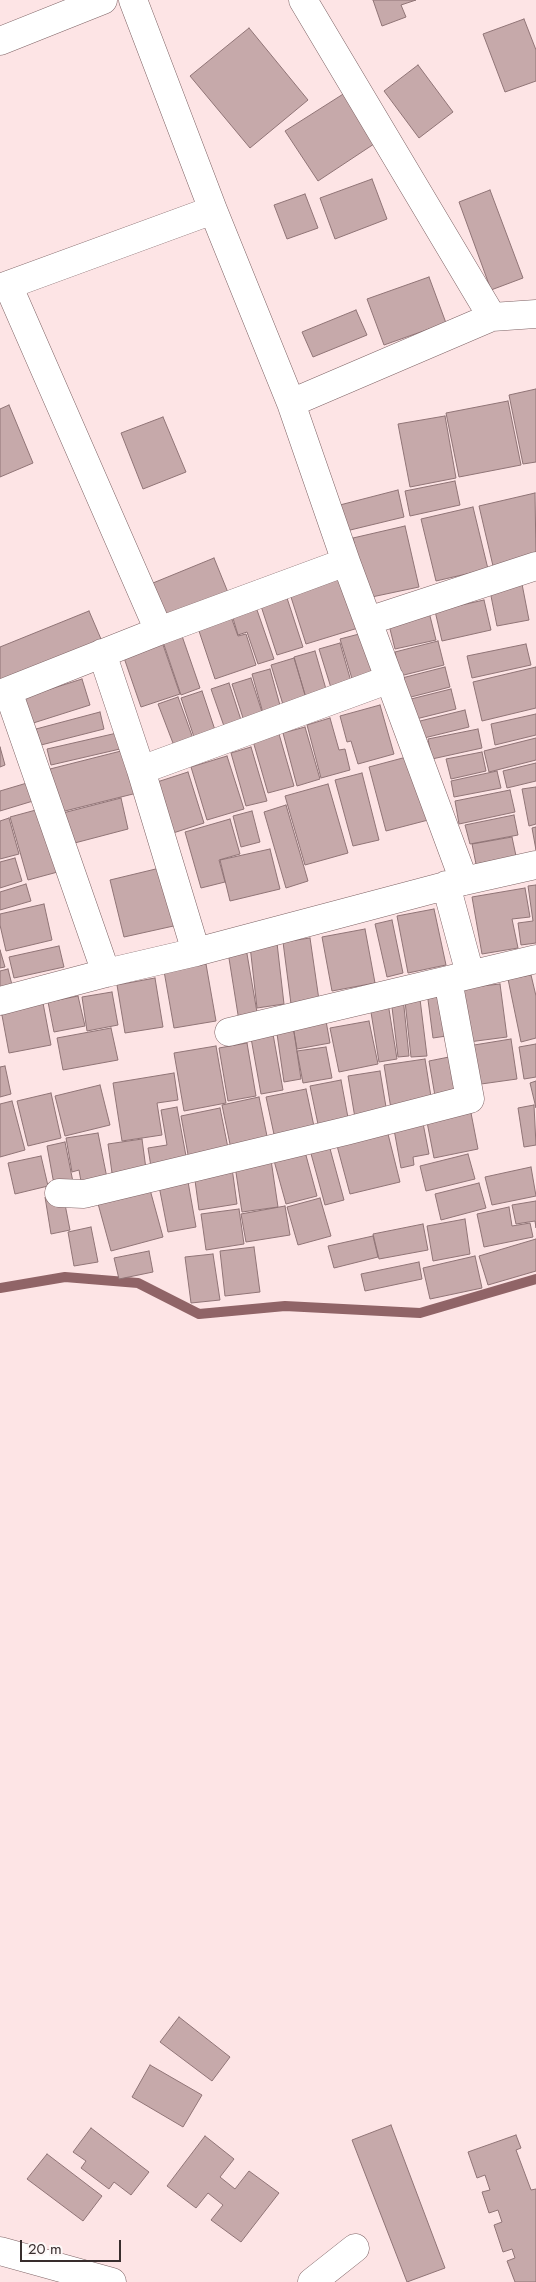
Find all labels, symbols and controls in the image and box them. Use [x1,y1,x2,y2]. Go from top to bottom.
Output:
scale bar [22,2230,124,2262]
text: 20 m [28,2238,62,2260]

